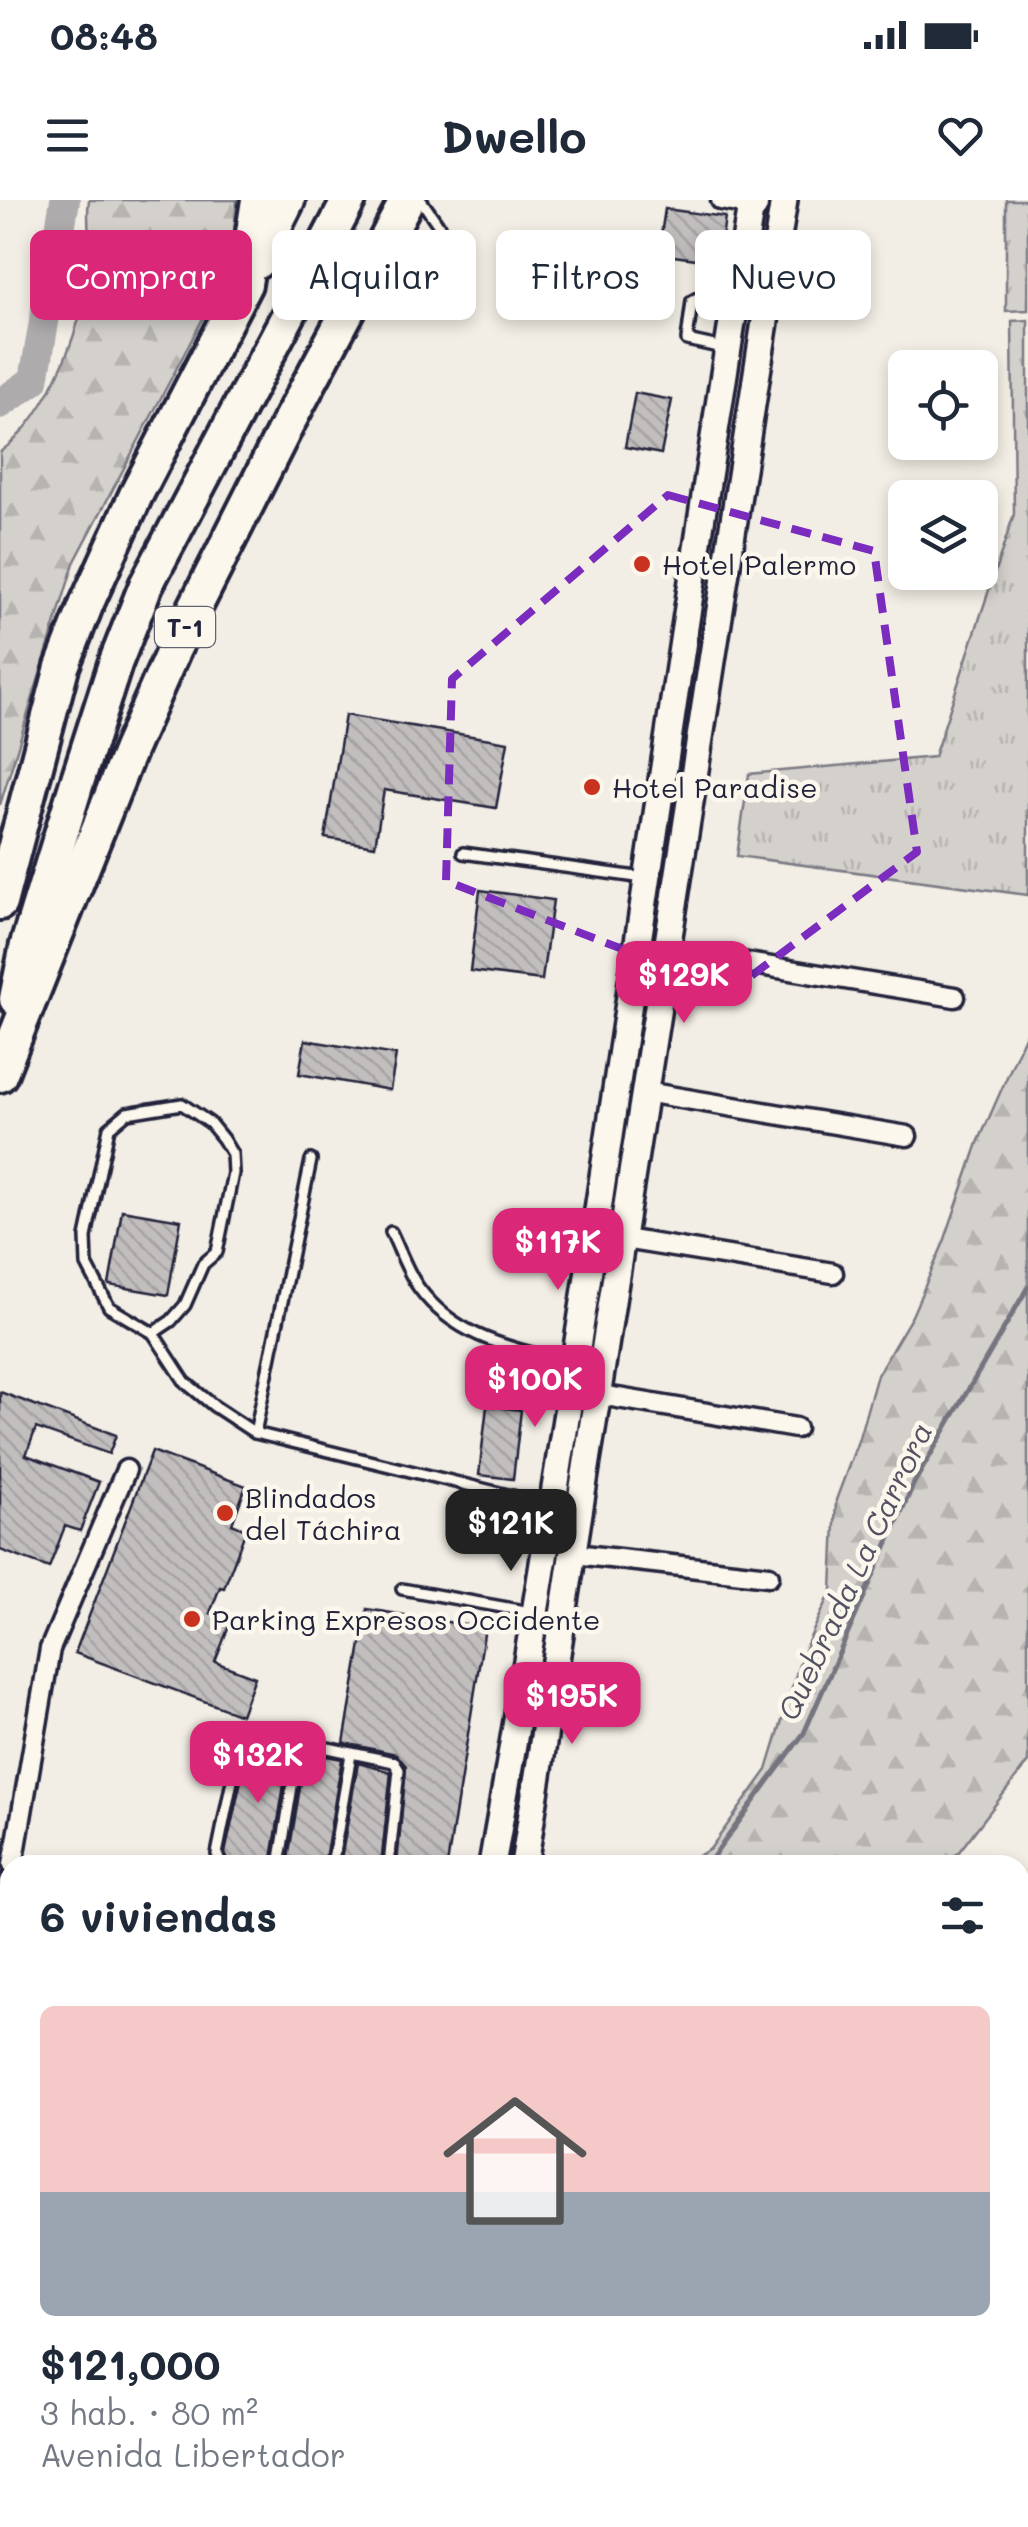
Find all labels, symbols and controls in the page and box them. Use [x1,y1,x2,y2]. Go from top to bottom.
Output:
text: 08:48 [50,10,158,60]
text: Dwello [441,106,587,164]
icon: menu [40,108,95,163]
icon: heart [933,108,988,163]
chip: Comprar [30,230,252,320]
chip: Alquilar [272,230,476,320]
chip: Filtros [496,230,675,320]
chip: Nuevo [695,230,871,320]
map controls [888,350,998,590]
button: locate [888,350,998,460]
button: layers [888,480,998,590]
place label: Hotel Palermo [662,546,856,582]
marker: Hotel Palermo [631,553,653,575]
road number: T-1 [155,607,215,647]
place label: Hotel Paradise [612,769,818,805]
marker: Hotel Paradise [581,776,603,798]
pin: $129K [614,941,754,1026]
text: $129K [638,952,730,994]
pin: $117K [488,1208,628,1293]
text: $117K [514,1219,602,1261]
pin: $100K [465,1345,605,1430]
text: $100K [487,1356,583,1398]
water label: Quebrada La Carrora [767,1416,941,1726]
place label: Blindados del Táchira [245,1479,401,1547]
pin: $121K [441,1489,581,1574]
text: $121K [467,1500,555,1542]
marker: Blindados del Táchira [214,1502,236,1524]
place label: Parking Expresos Occidente [212,1601,600,1637]
marker: Parking Expresos Occidente [181,1608,203,1630]
pin: $195K [502,1662,642,1747]
text: $195K [526,1673,618,1715]
pin: $132K [188,1721,328,1806]
text: $132K [212,1732,304,1774]
text: 6 viviendas [40,1888,277,1943]
icon: filters [935,1888,990,1943]
icon: home [425,2071,605,2251]
text: $121,000 [40,2336,221,2391]
text: 3 hab. · 80 m² [40,2391,258,2433]
text: Avenida Libertador [40,2433,346,2475]

